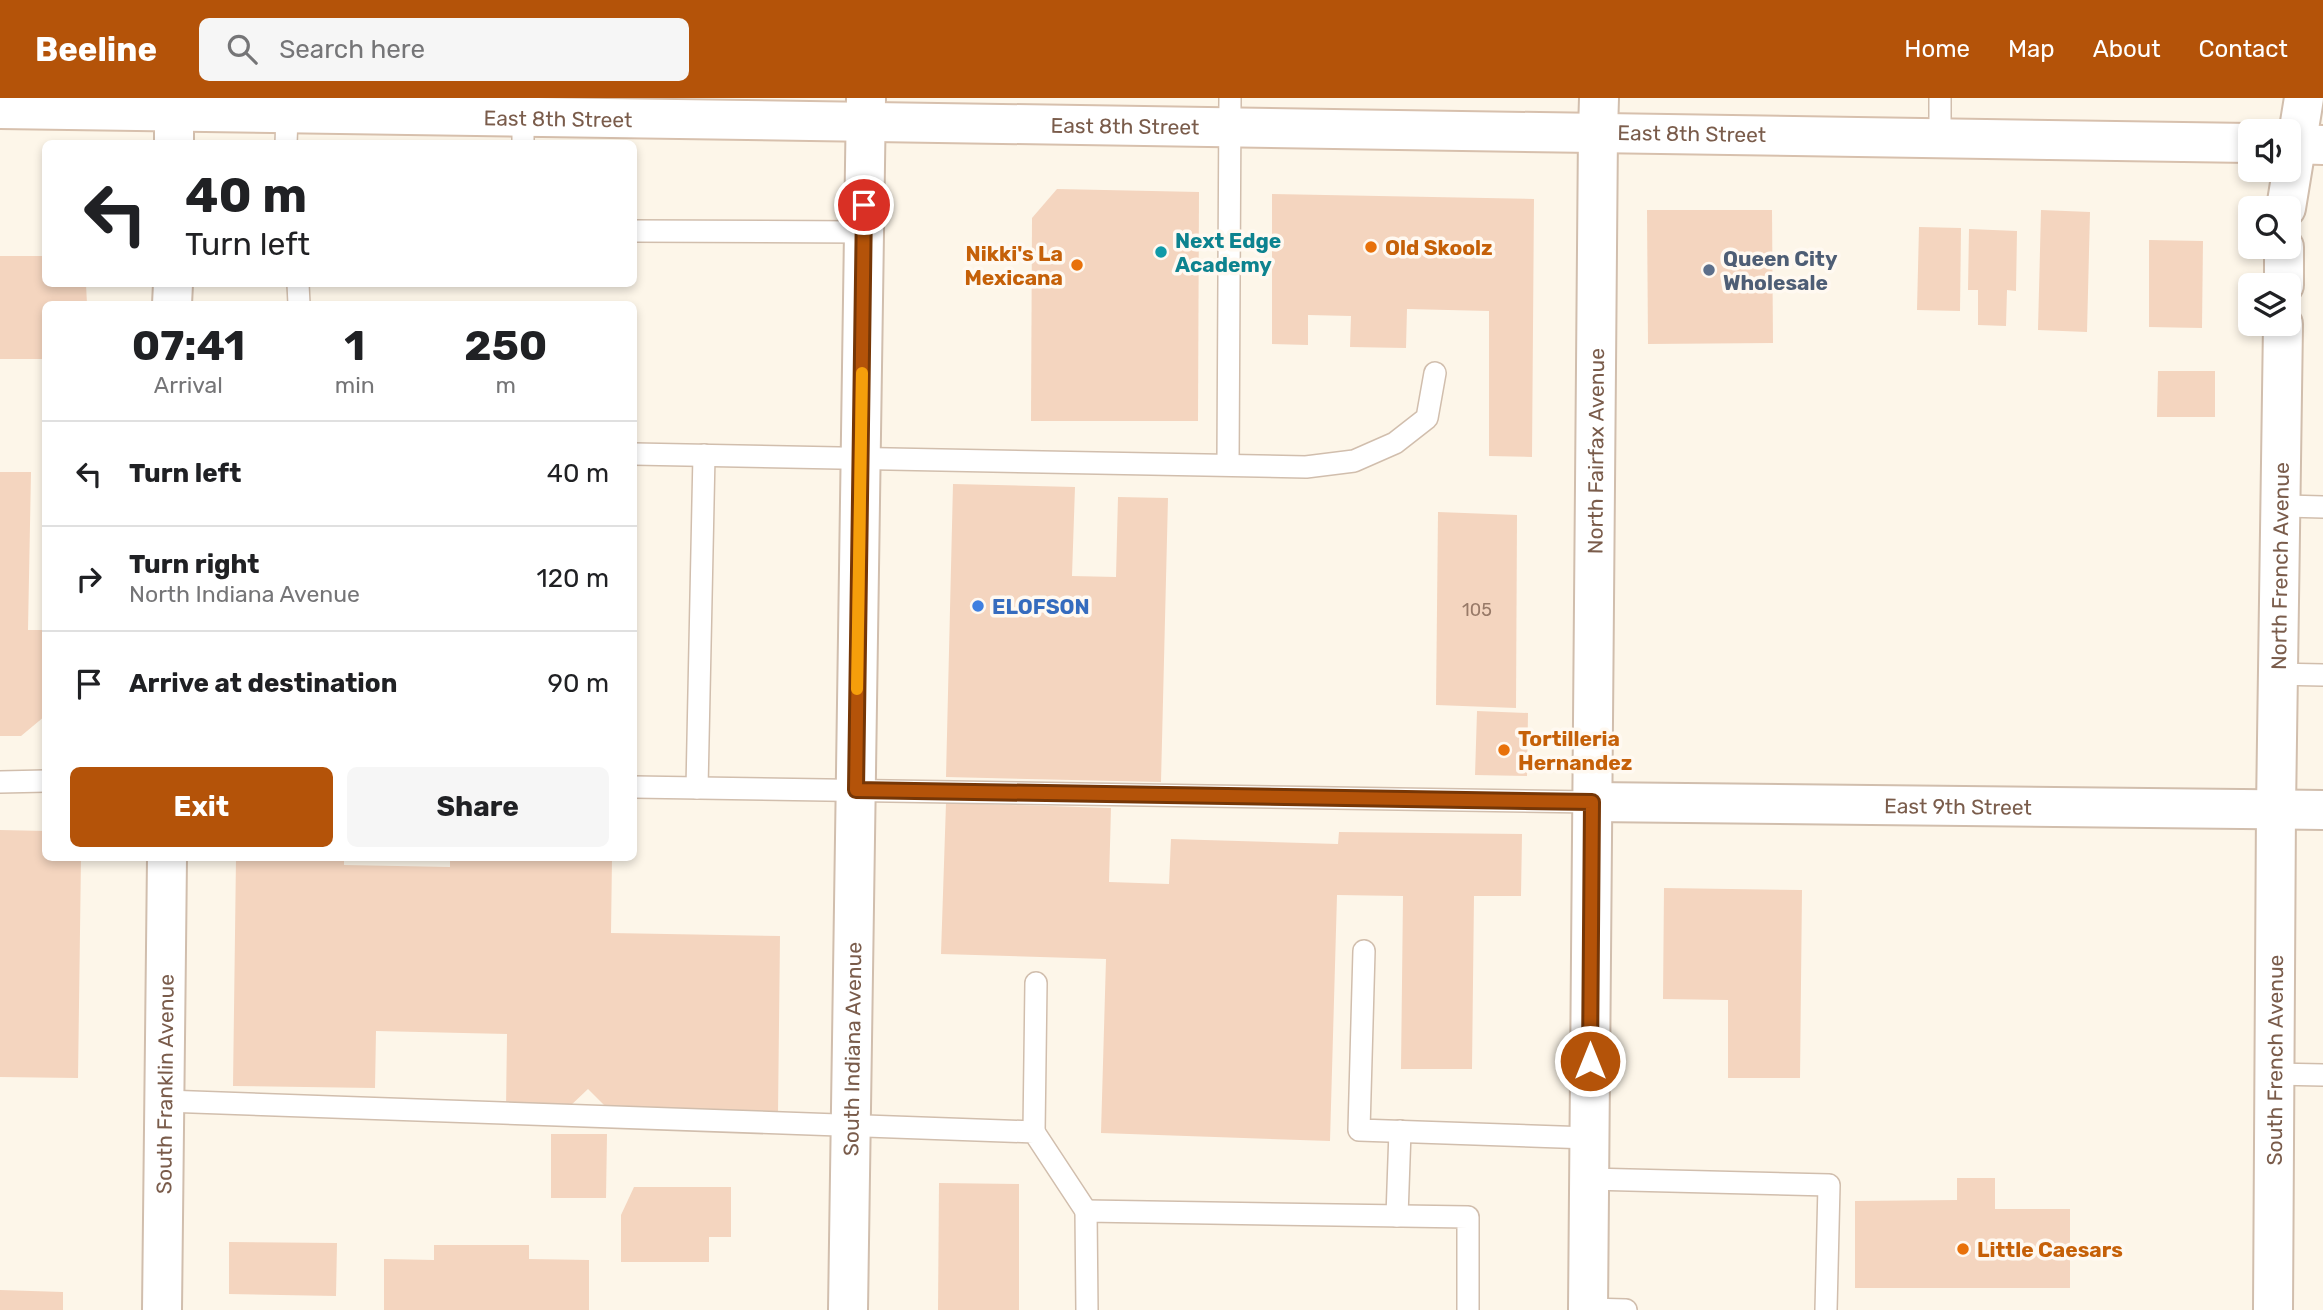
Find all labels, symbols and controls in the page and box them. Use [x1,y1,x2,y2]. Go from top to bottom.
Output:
search box [199,18,689,81]
text: Beeline [35,30,157,69]
icon: search [223,30,261,68]
text: Search here [279,34,425,65]
text: Home [1904,35,1970,63]
text: Map [2008,35,2055,63]
text: About [2093,35,2161,63]
text: Contact [2199,35,2288,63]
street label: East 8th Street [483,105,632,132]
street label: East 8th Street [1050,112,1199,139]
map controls [2238,119,2301,336]
button: sound [2238,119,2301,182]
street label: East 8th Street [1617,120,1766,147]
text: 40 m [185,166,307,224]
icon: left [70,168,161,259]
pin [834,175,894,235]
icon: arrive [845,186,883,224]
button: search [2238,196,2301,259]
text: Turn left [185,225,310,263]
place label: Next Edge Academy [1175,228,1281,277]
place label: Old Skoolz [1385,235,1493,260]
marker: Old Skoolz [1363,239,1379,255]
place label: Nikki's La Mexicana [964,241,1063,290]
marker: Next Edge Academy [1153,244,1169,260]
place label: Queen City Wholesale [1723,246,1838,295]
marker: Nikki's La Mexicana [1069,257,1085,273]
marker: Queen City Wholesale [1701,262,1717,278]
button: layers [2238,273,2301,336]
text: 07:41 [132,321,245,371]
text: 1 [344,321,365,371]
text: 250 [464,321,547,371]
street label: North Fairfax Avenue [1582,348,1609,554]
text: Arrival [154,371,223,399]
text: min [335,371,375,399]
text: m [496,371,516,399]
icon: left [70,455,108,493]
text: Turn left [129,458,241,489]
text: 40 m [547,458,609,489]
street label: North French Avenue [2266,462,2294,670]
text: Turn right [129,549,259,580]
icon: right [70,560,108,598]
text: 120 m [537,563,609,594]
text: North Indiana Avenue [129,580,360,608]
place label: ELOFSON [992,594,1090,619]
marker: ELOFSON [970,598,986,614]
house number: 105 [1462,599,1492,621]
icon: arrive [70,665,108,703]
text: Arrive at destination [129,668,397,699]
text: 90 m [548,668,609,699]
place label: Tortilleria Hernandez [1518,726,1632,775]
marker: Tortilleria Hernandez [1496,742,1512,758]
button: Exit [70,767,333,847]
button: Share [347,767,609,847]
street label: East 9th Street [1884,793,2032,819]
street label: South Indiana Avenue [838,942,866,1156]
street label: South French Avenue [2261,955,2288,1165]
street label: South Franklin Avenue [151,974,178,1194]
position arrow [1553,1024,1627,1098]
place label: Little Caesars [1977,1237,2123,1262]
marker: Little Caesars [1955,1241,1971,1257]

